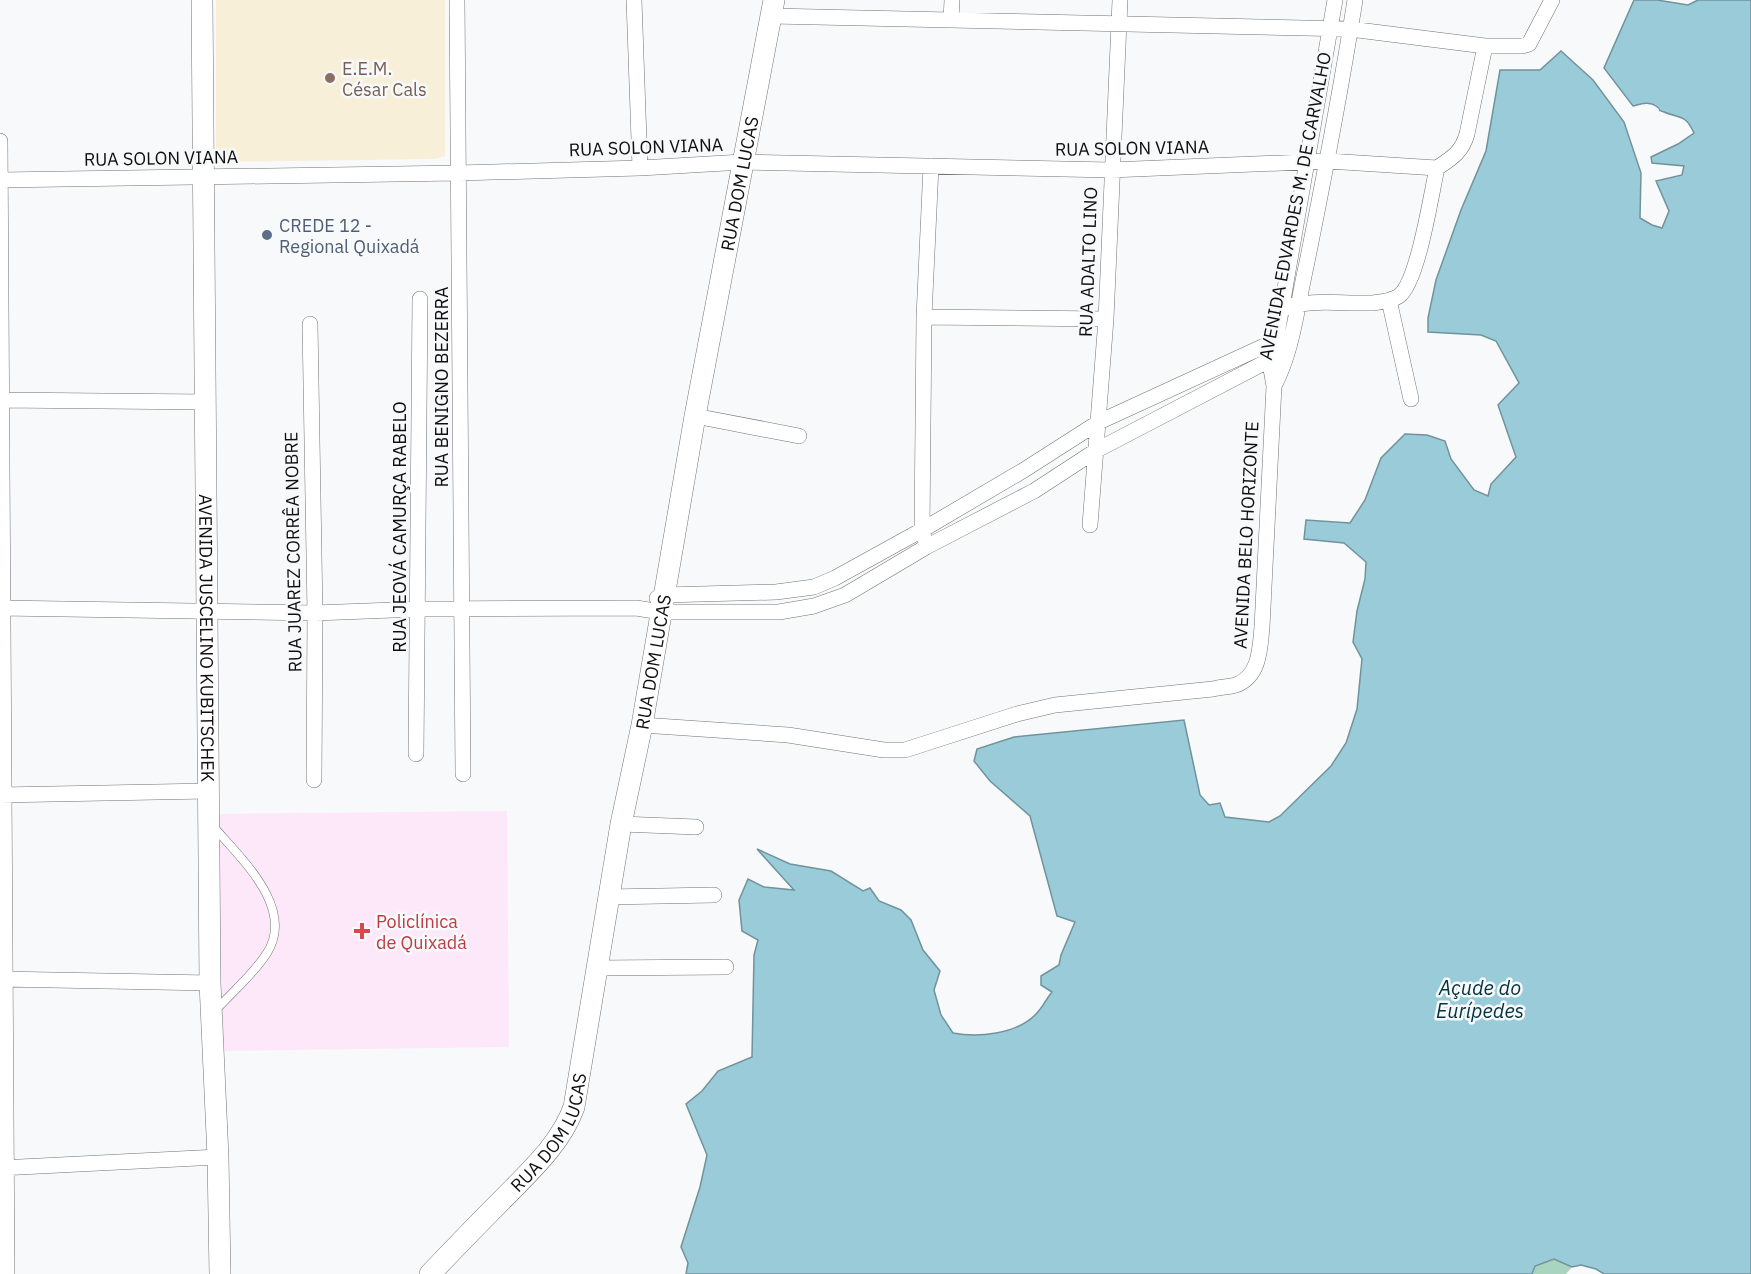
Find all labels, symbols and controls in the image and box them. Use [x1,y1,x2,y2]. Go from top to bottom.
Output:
street label: AVENIDA EDVARDES M. DE CARVALHO [1254,50,1336,362]
place label: E.E.M. César Cals [342,57,427,101]
marker: E.E.M. César Cals [323,71,337,85]
street label: RUA DOM LUCAS [715,114,763,253]
street label: RUA SOLON VIANA [568,133,724,161]
street label: RUA SOLON VIANA [1055,135,1210,161]
street label: RUA SOLON VIANA [84,145,239,171]
street label: RUA ADALTO LINO [1074,186,1102,338]
place label: CREDE 12 - Regional Quixadá [279,214,420,258]
marker: CREDE 12 - Regional Quixadá [260,228,274,242]
street label: RUA BENIGNO BEZERRA [430,286,453,488]
street label: RUA JEOVÁ CAMURÇA RABELO [388,401,411,653]
street label: AVENIDA BELO HORIZONTE [1229,420,1263,650]
street label: RUA JUAREZ CORRÊA NOBRE [279,431,307,673]
street label: AVENIDA JUSCELINO KUBITSCHEK [195,494,220,783]
street label: RUA DOM LUCAS [630,593,676,731]
place label: Policlínica de Quixadá [376,910,467,954]
marker: Policlínica de Quixadá [353,922,371,940]
water label: Açude do Eurípedes [1436,974,1524,1024]
street label: RUA DOM LUCAS [505,1071,591,1196]

